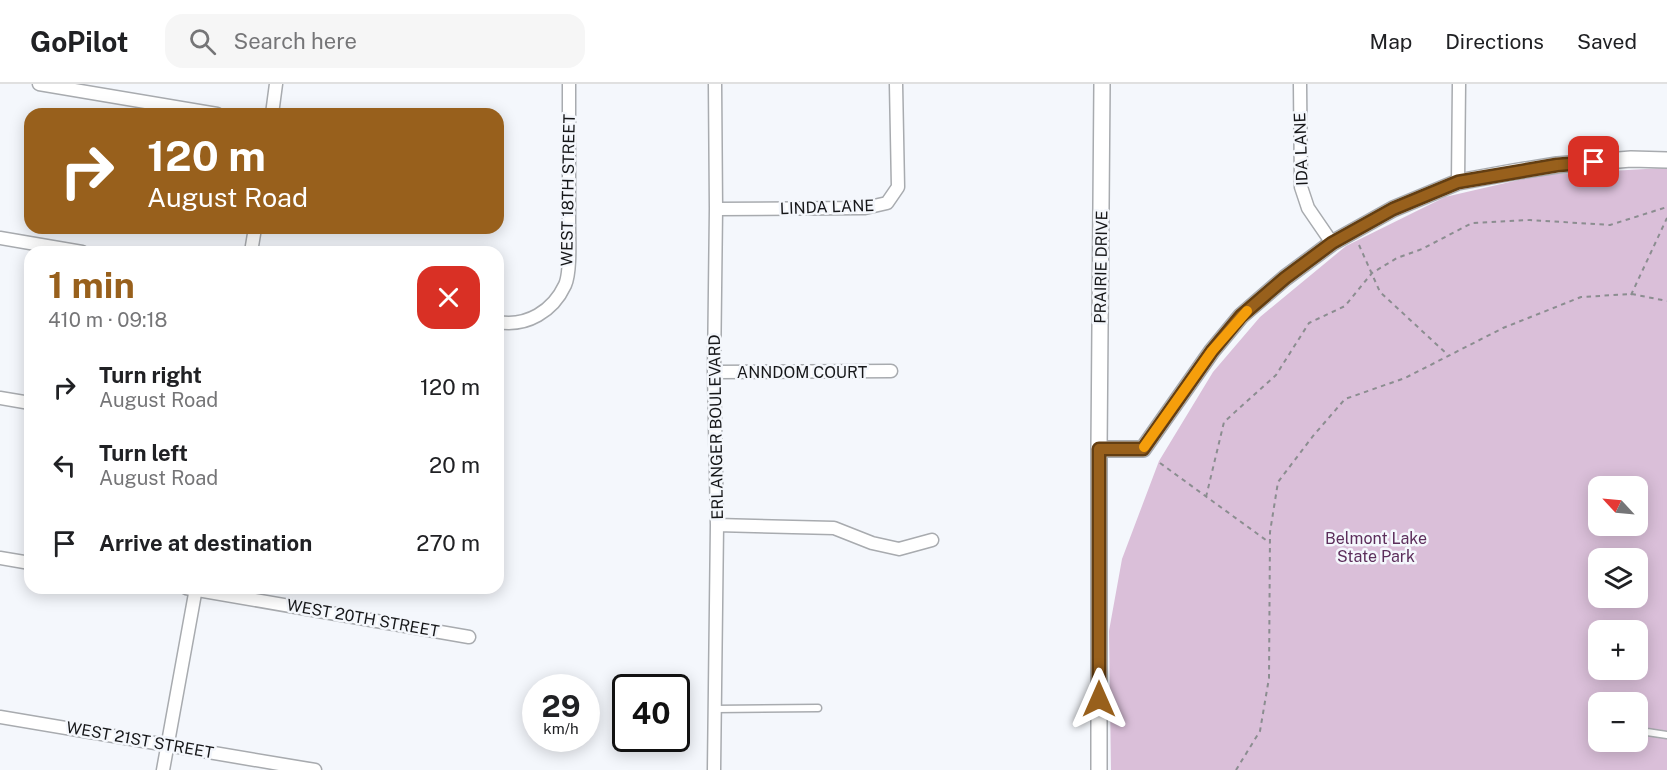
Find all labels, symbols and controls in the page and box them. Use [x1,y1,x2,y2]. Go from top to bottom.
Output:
search box [165,14,585,68]
text: GoPilot [30,25,129,58]
icon: search [186,25,219,58]
text: Search here [234,28,357,54]
text: Map [1370,29,1412,54]
text: Directions [1445,29,1544,54]
text: Saved [1577,29,1637,54]
street label: IDA LANE [1290,112,1312,186]
street label: WEST 18TH STREET [557,113,579,266]
text: 120 m [147,131,266,180]
icon: right [48,132,126,210]
pin [1568,136,1619,187]
icon: arrive [1577,145,1610,178]
text: August Road [147,181,308,213]
street label: LINDA LANE [779,196,875,218]
street label: PRAIRIE DRIVE [1091,210,1111,324]
text: 1 min [48,264,135,306]
button: close [417,266,480,329]
text: 410 m · 09:18 [48,308,168,332]
street label: ERLANGER BOULEVARD [705,334,727,520]
text: Turn right [99,362,202,388]
street label: ANNDOM COURT [737,363,868,382]
icon: right [48,371,81,404]
text: 120 m [420,374,480,400]
text: August Road [99,388,218,412]
text: Turn left [99,440,188,466]
icon: left [48,449,81,482]
text: 20 m [429,452,480,478]
text: August Road [99,466,218,490]
north arrow [1588,476,1648,536]
map controls [1588,476,1648,752]
icon: arrive [48,527,81,560]
park label: Belmont Lake State Park [1325,529,1427,566]
text: Arrive at destination [99,530,312,556]
text: 270 m [416,530,480,556]
button: layers [1588,548,1648,608]
street label: WEST 20TH STREET [285,595,441,641]
button: + [1588,620,1648,680]
position arrow [1067,667,1131,731]
speed limit sign: 40 [612,674,690,752]
text: 29 [542,688,580,724]
button: − [1588,692,1648,752]
street label: WEST 21ST STREET [65,718,216,762]
text: km/h [543,720,579,737]

